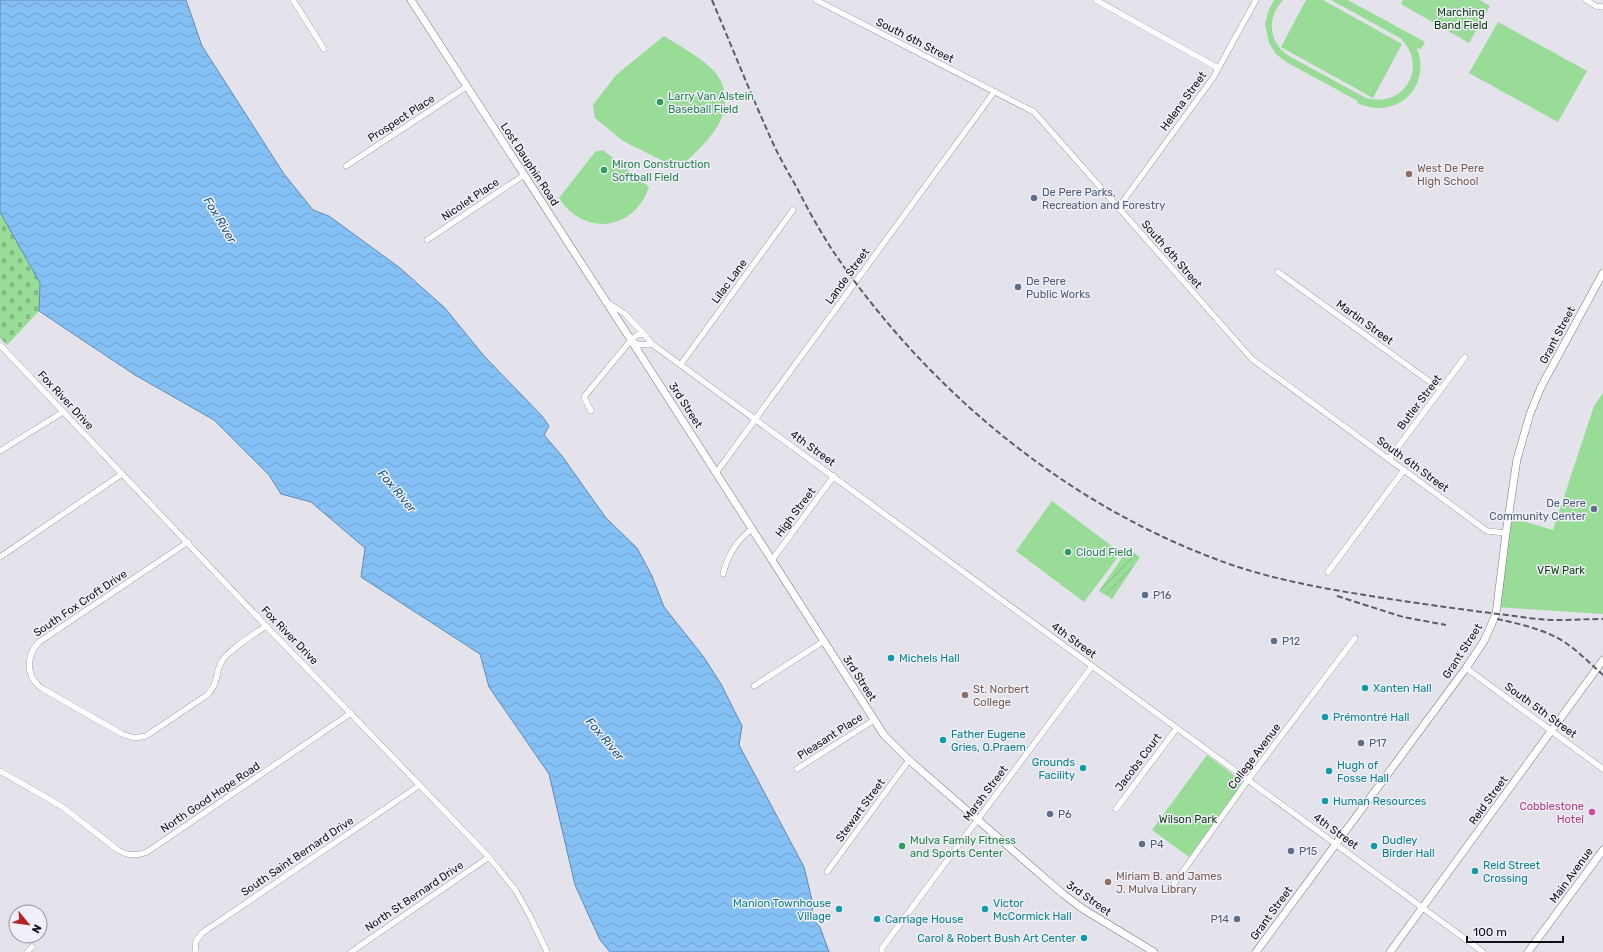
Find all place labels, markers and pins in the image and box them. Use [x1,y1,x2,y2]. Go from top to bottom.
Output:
place label: Larry Van Alstein Baseball Field [668,90,754,116]
marker: Larry Van Alstein Baseball Field [655,97,665,107]
place label: Miron Construction Softball Field [612,158,710,184]
place label: West De Pere High School [1417,162,1484,188]
marker: Miron Construction Softball Field [599,165,609,175]
marker: West De Pere High School [1404,169,1414,179]
place label: De Pere Parks, Recreation and Forestry [1042,186,1165,212]
marker: De Pere Parks, Recreation and Forestry [1029,193,1039,203]
place label: De Pere Public Works [1026,275,1091,301]
marker: De Pere Public Works [1013,282,1023,292]
place label: De Pere Community Center [1489,497,1587,523]
marker: De Pere Community Center [1589,504,1599,514]
place label: Cloud Field [1076,546,1133,559]
marker: Cloud Field [1063,547,1073,557]
place label: P16 [1153,589,1172,602]
marker: P16 [1140,590,1150,600]
place label: P12 [1282,635,1300,648]
marker: P12 [1269,636,1279,646]
place label: Michels Hall [899,652,960,665]
marker: Michels Hall [886,653,896,663]
place label: Xanten Hall [1373,682,1432,695]
place label: St. Norbert College [973,683,1030,709]
marker: Xanten Hall [1360,683,1370,693]
marker: St. Norbert College [960,690,970,700]
place label: Prémontré Hall [1333,711,1409,724]
marker: Prémontré Hall [1320,712,1330,722]
place label: Father Eugene Gries, O.Praem [951,728,1026,754]
marker: Father Eugene Gries, O.Praem [938,735,948,745]
place label: P17 [1369,737,1387,750]
marker: P17 [1356,738,1366,748]
place label: Grounds Facility [1032,756,1075,782]
place label: Hugh of Fosse Hall [1337,759,1389,785]
marker: Grounds Facility [1078,763,1088,773]
marker: Hugh of Fosse Hall [1324,766,1334,776]
place label: Human Resources [1333,795,1427,808]
marker: Human Resources [1320,796,1330,806]
place label: Cobblestone Hotel [1519,800,1584,826]
marker: Cobblestone Hotel [1587,807,1597,817]
place label: P6 [1058,808,1072,821]
marker: P6 [1045,809,1055,819]
place label: Mulva Family Fitness and Sports Center [910,834,1016,860]
place label: Dudley Birder Hall [1382,834,1435,860]
place label: P4 [1150,838,1164,851]
marker: P4 [1137,839,1147,849]
marker: Mulva Family Fitness and Sports Center [897,841,907,851]
marker: Dudley Birder Hall [1369,841,1379,851]
place label: P15 [1299,845,1318,858]
marker: P15 [1286,846,1296,856]
place label: Reid Street Crossing [1483,859,1541,885]
marker: Reid Street Crossing [1470,866,1480,876]
place label: Miriam B. and James J. Mulva Library [1116,870,1222,896]
marker: Miriam B. and James J. Mulva Library [1103,877,1113,887]
place label: Manion Townhouse Village [733,897,831,923]
place label: Victor McCormick Hall [993,897,1072,923]
marker: Manion Townhouse Village [834,904,844,914]
marker: Victor McCormick Hall [980,904,990,914]
place label: Carriage House [885,913,963,926]
place label: P14 [1210,913,1229,926]
marker: Carriage House [872,914,882,924]
marker: P14 [1232,914,1242,924]
place label: Carol & Robert Bush Art Center [917,932,1077,945]
marker: Carol & Robert Bush Art Center [1079,933,1089,943]

